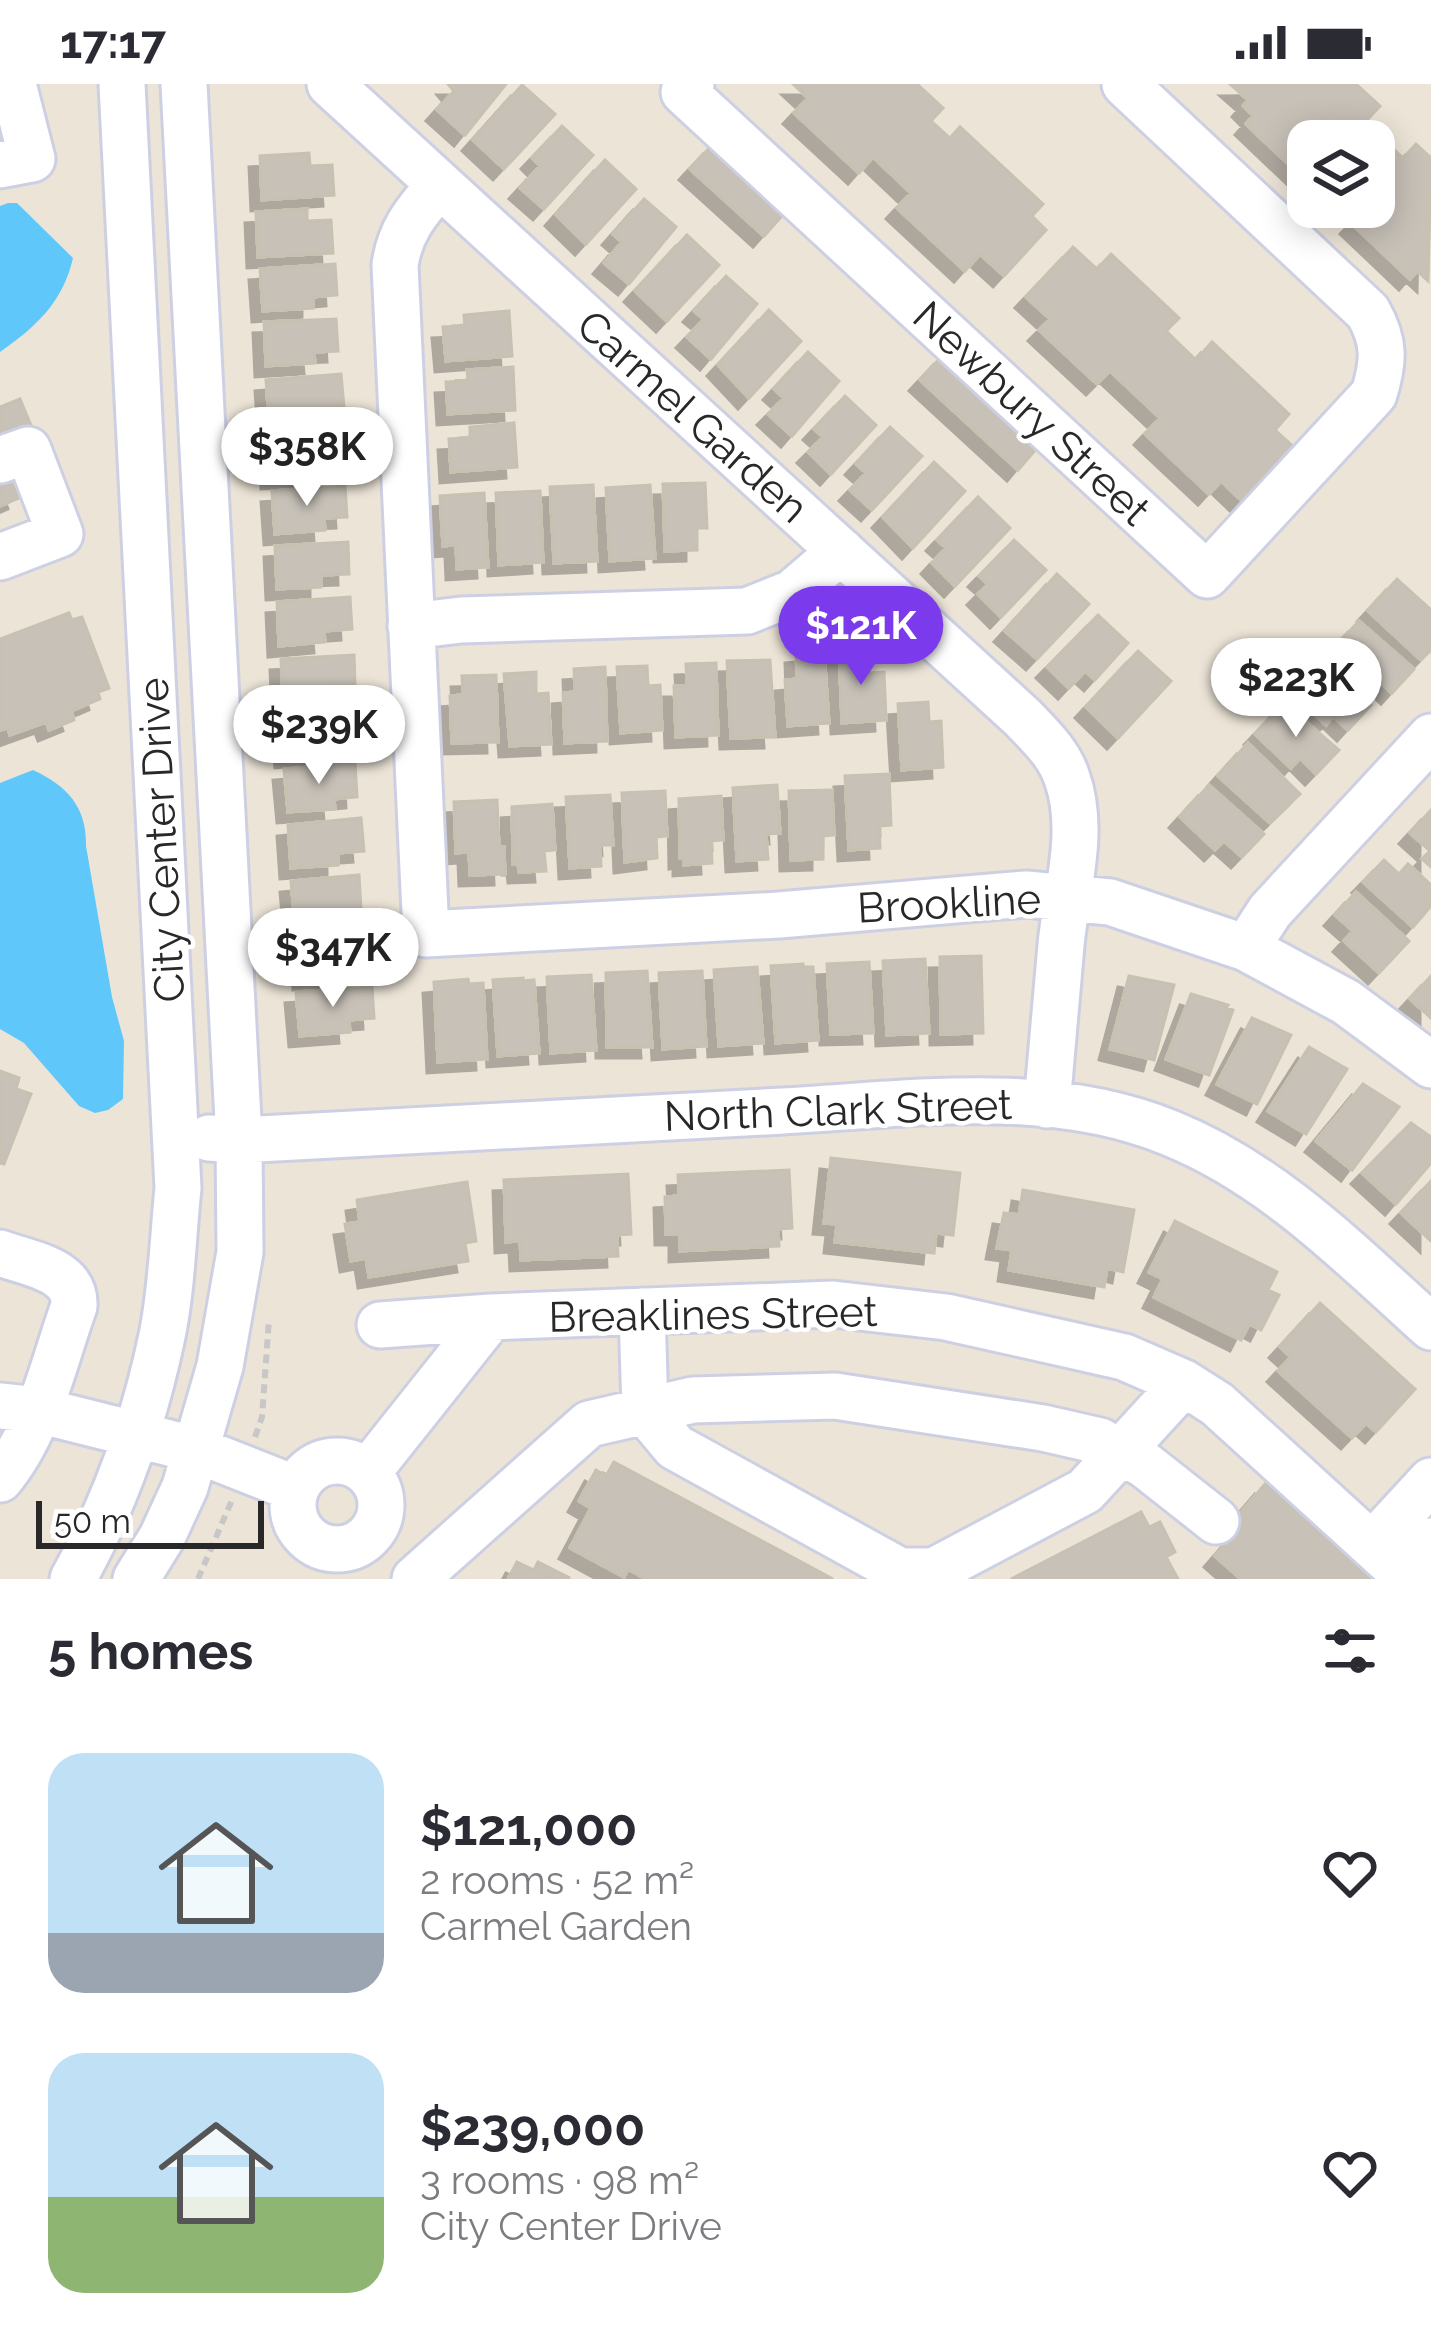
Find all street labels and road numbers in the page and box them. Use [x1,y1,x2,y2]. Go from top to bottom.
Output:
street label: Newbury Street [904,292,1160,535]
street label: Carmel Garden [567,300,818,533]
street label: City Center Drive [129,676,194,1004]
street label: Brookline [856,874,1042,933]
street label: North Clark Street [663,1080,1013,1141]
street label: Breaklines Street [548,1287,878,1342]

